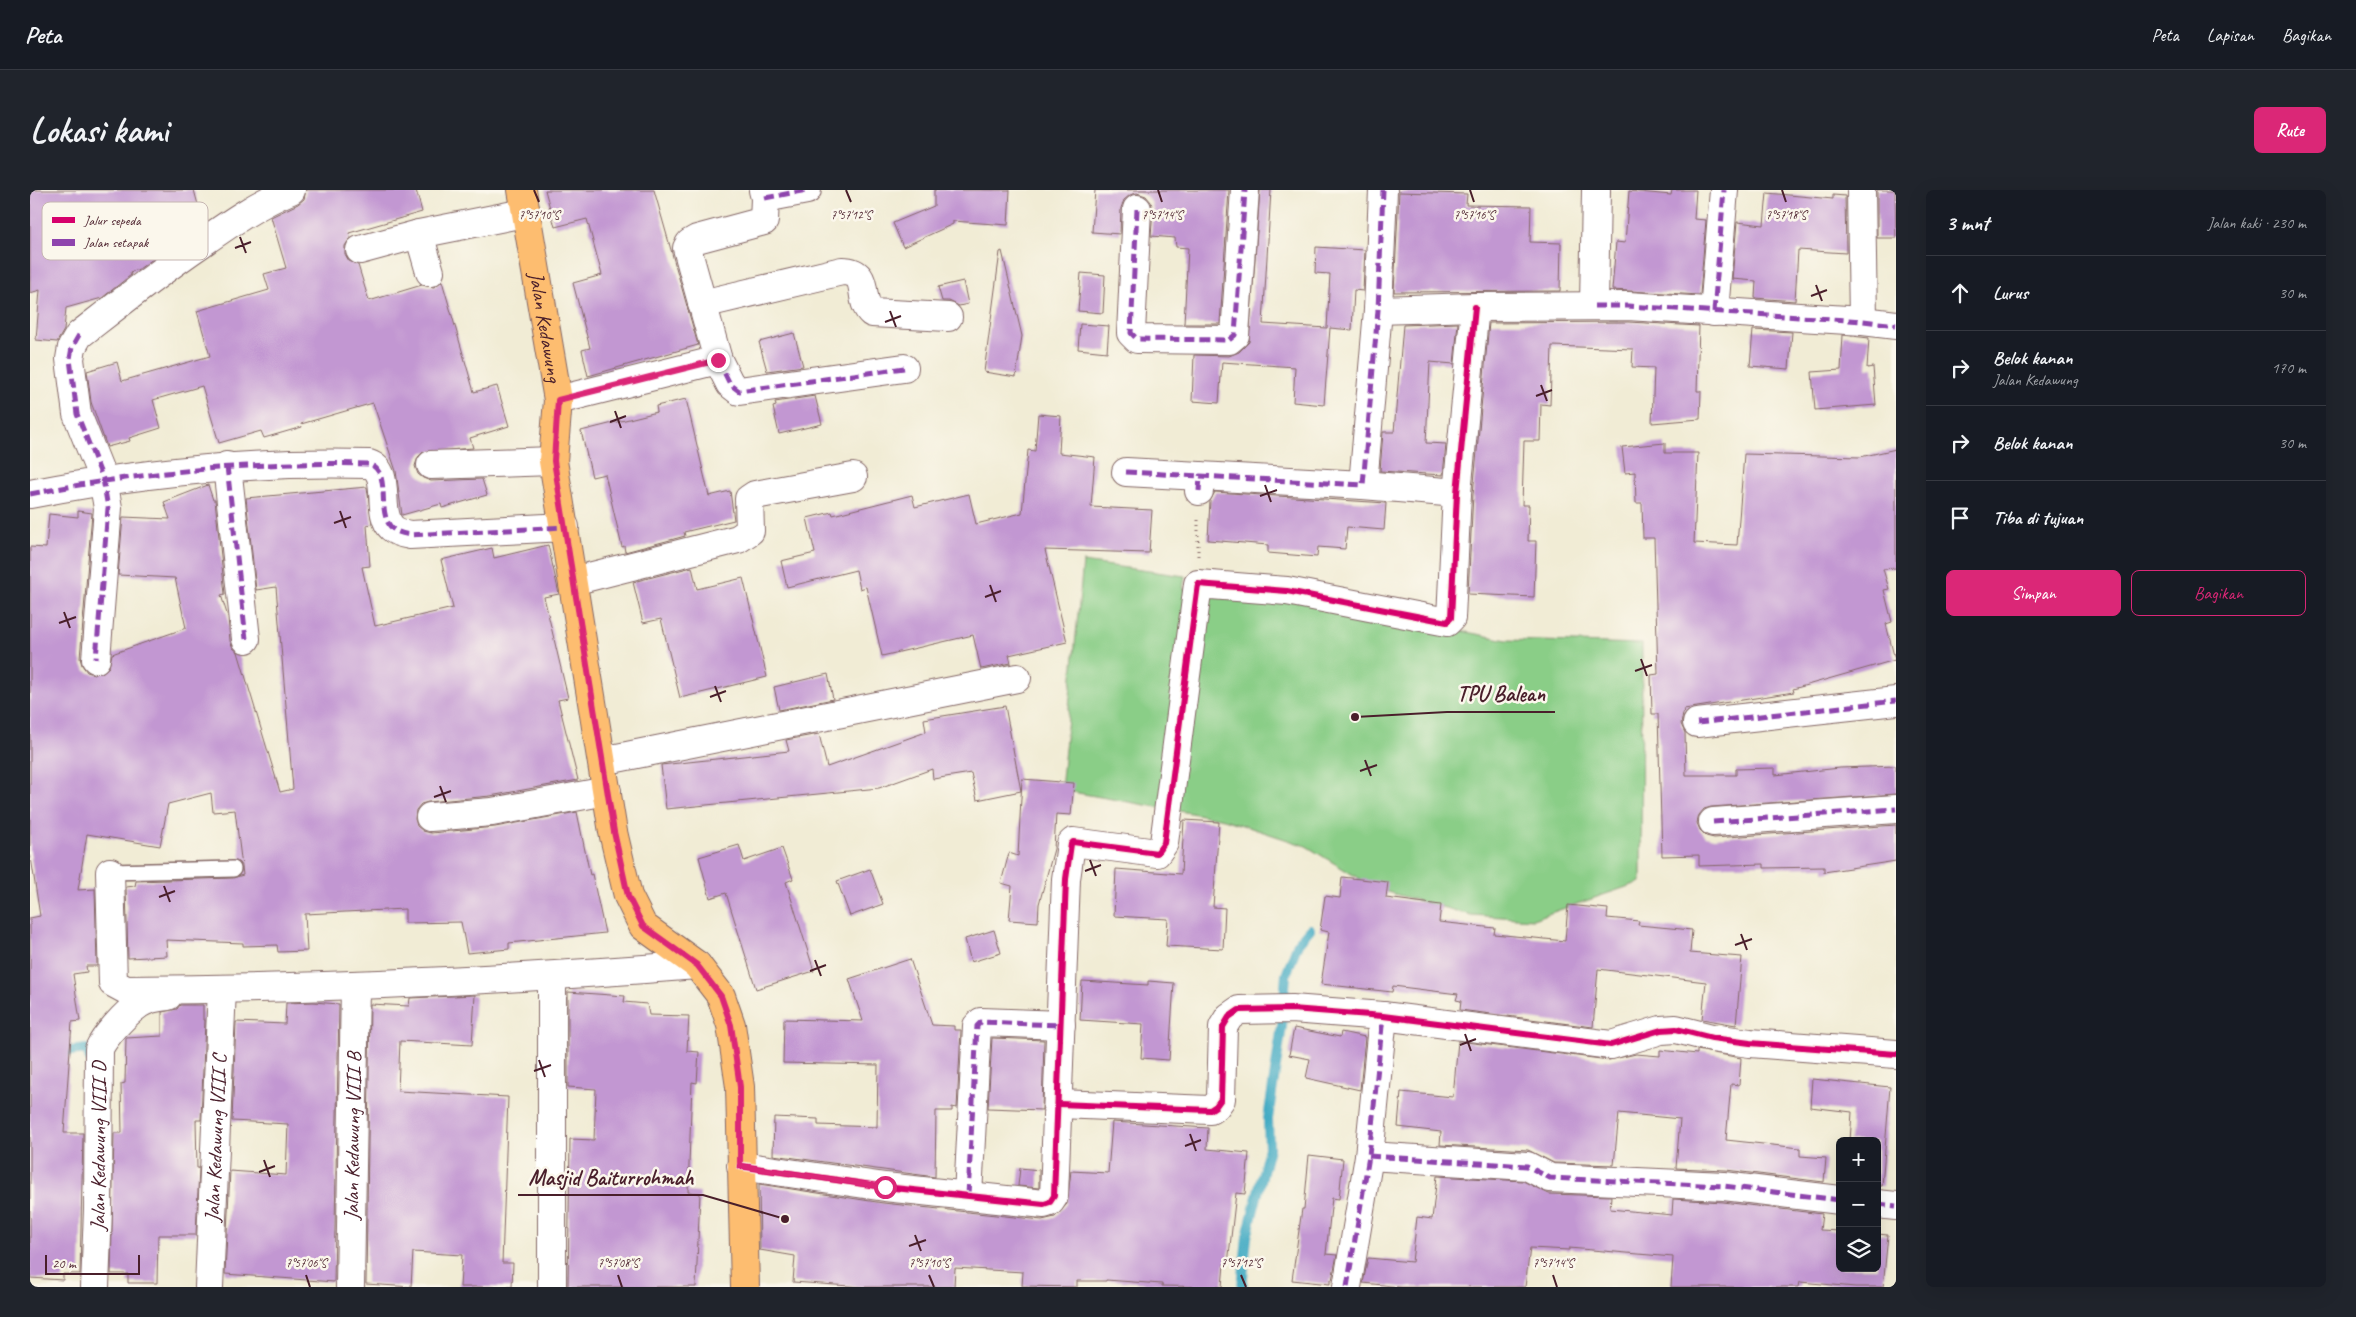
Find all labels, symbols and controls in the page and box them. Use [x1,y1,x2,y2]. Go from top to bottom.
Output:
text: Peta [25,20,62,50]
text: Peta [2152,24,2179,46]
text: Lapisan [2207,24,2254,46]
text: Bagikan [2282,24,2331,46]
button: Rute [2254,107,2326,153]
text: Lokasi kami [30,108,168,153]
legend [42,202,208,260]
text: 7°57'10"S [519,207,561,223]
text: 7°57'12"S [831,207,873,223]
text: 7°57'14"S [1142,207,1184,223]
text: 7°57'16"S [1454,207,1496,223]
text: 7°57'18"S [1766,207,1808,223]
text: 3 mnt [1946,210,1989,236]
text: Jalur sepeda [83,212,142,229]
text: Jalan kaki · 230 m [2208,213,2306,233]
text: Jalan setapak [83,234,149,251]
street label: Jalan Kedawung [523,269,568,386]
icon: ahead [1946,279,1974,307]
text: Lurus [1993,281,2028,305]
text: 30 m [2279,283,2306,303]
text: Belok kanan [1993,346,2072,370]
route end [707,349,730,372]
icon: right [1946,354,1974,382]
text: 170 m [2272,358,2306,378]
text: Jalan Kedawung [1993,370,2078,390]
icon: right [1946,429,1974,457]
text: Belok kanan [1993,431,2072,455]
text: 30 m [2279,433,2306,453]
icon: arrive [1946,504,1974,532]
text: Tiba di tujuan [1993,506,2083,530]
button: Simpan [1946,570,2121,616]
button: Bagikan [2131,570,2306,616]
callout: TPU Balean [1447,675,1555,712]
text: TPU Balean [1457,680,1546,708]
street label: Jalan Kedawung VIII B [338,1049,367,1221]
street label: Jalan Kedawung VIII C [199,1051,232,1223]
street label: Jalan Kedawung VIII D [84,1059,112,1232]
map controls [1836,1137,1881,1272]
button: + [1836,1137,1881,1182]
callout: Masjid Baiturrohmah [518,1158,703,1195]
text: Masjid Baiturrohmah [529,1164,694,1192]
route start [874,1176,897,1199]
button: − [1836,1182,1881,1227]
button: layers [1836,1227,1881,1272]
scale bar [45,1252,140,1275]
text: 20 m [52,1255,76,1272]
text: 7°57'06"S [286,1255,328,1271]
text: 7°57'08"S [598,1255,640,1271]
text: 7°57'10"S [909,1255,951,1271]
text: 7°57'12"S [1221,1255,1263,1271]
text: 7°57'14"S [1533,1255,1575,1271]

